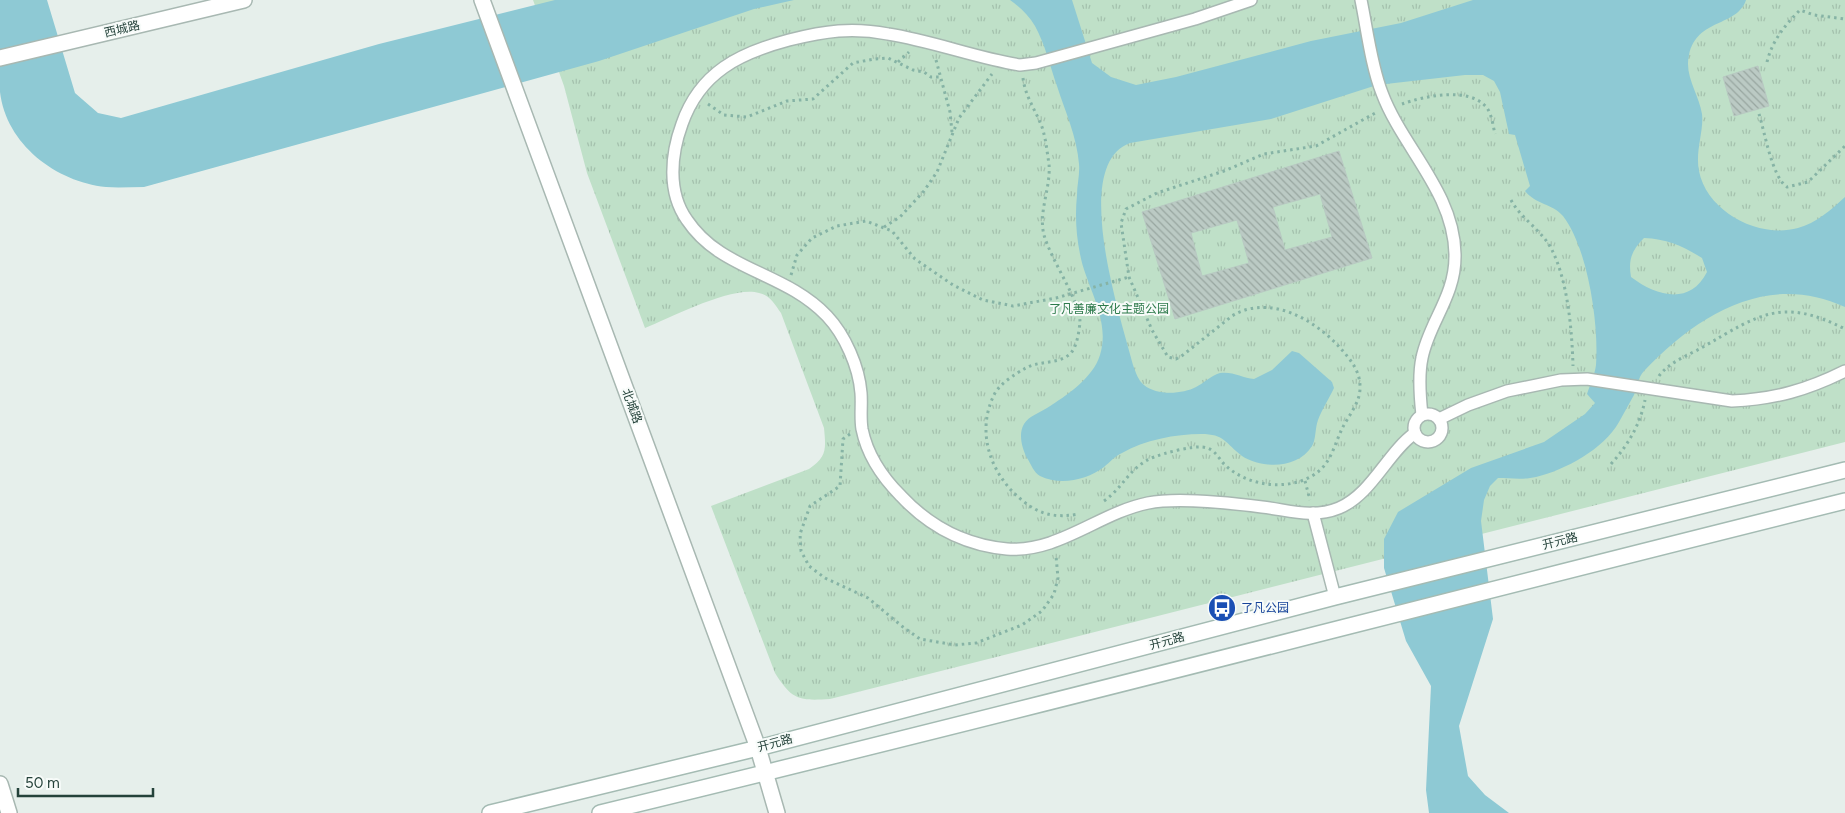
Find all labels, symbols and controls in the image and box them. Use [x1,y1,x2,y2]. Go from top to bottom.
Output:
street label: 西城路 [103,18,141,40]
park label: 了凡善廉文化主题公园 [1049,302,1169,316]
street label: 北城路 [619,387,645,425]
street label: 开元路 [1541,530,1579,552]
bus stop icon: 了凡公园 [1207,593,1237,623]
place label: 了凡公园 [1241,601,1289,615]
street label: 开元路 [1148,630,1186,652]
street label: 开元路 [756,732,794,754]
scale bar [18,766,152,798]
text: 50 m [25,774,60,792]

